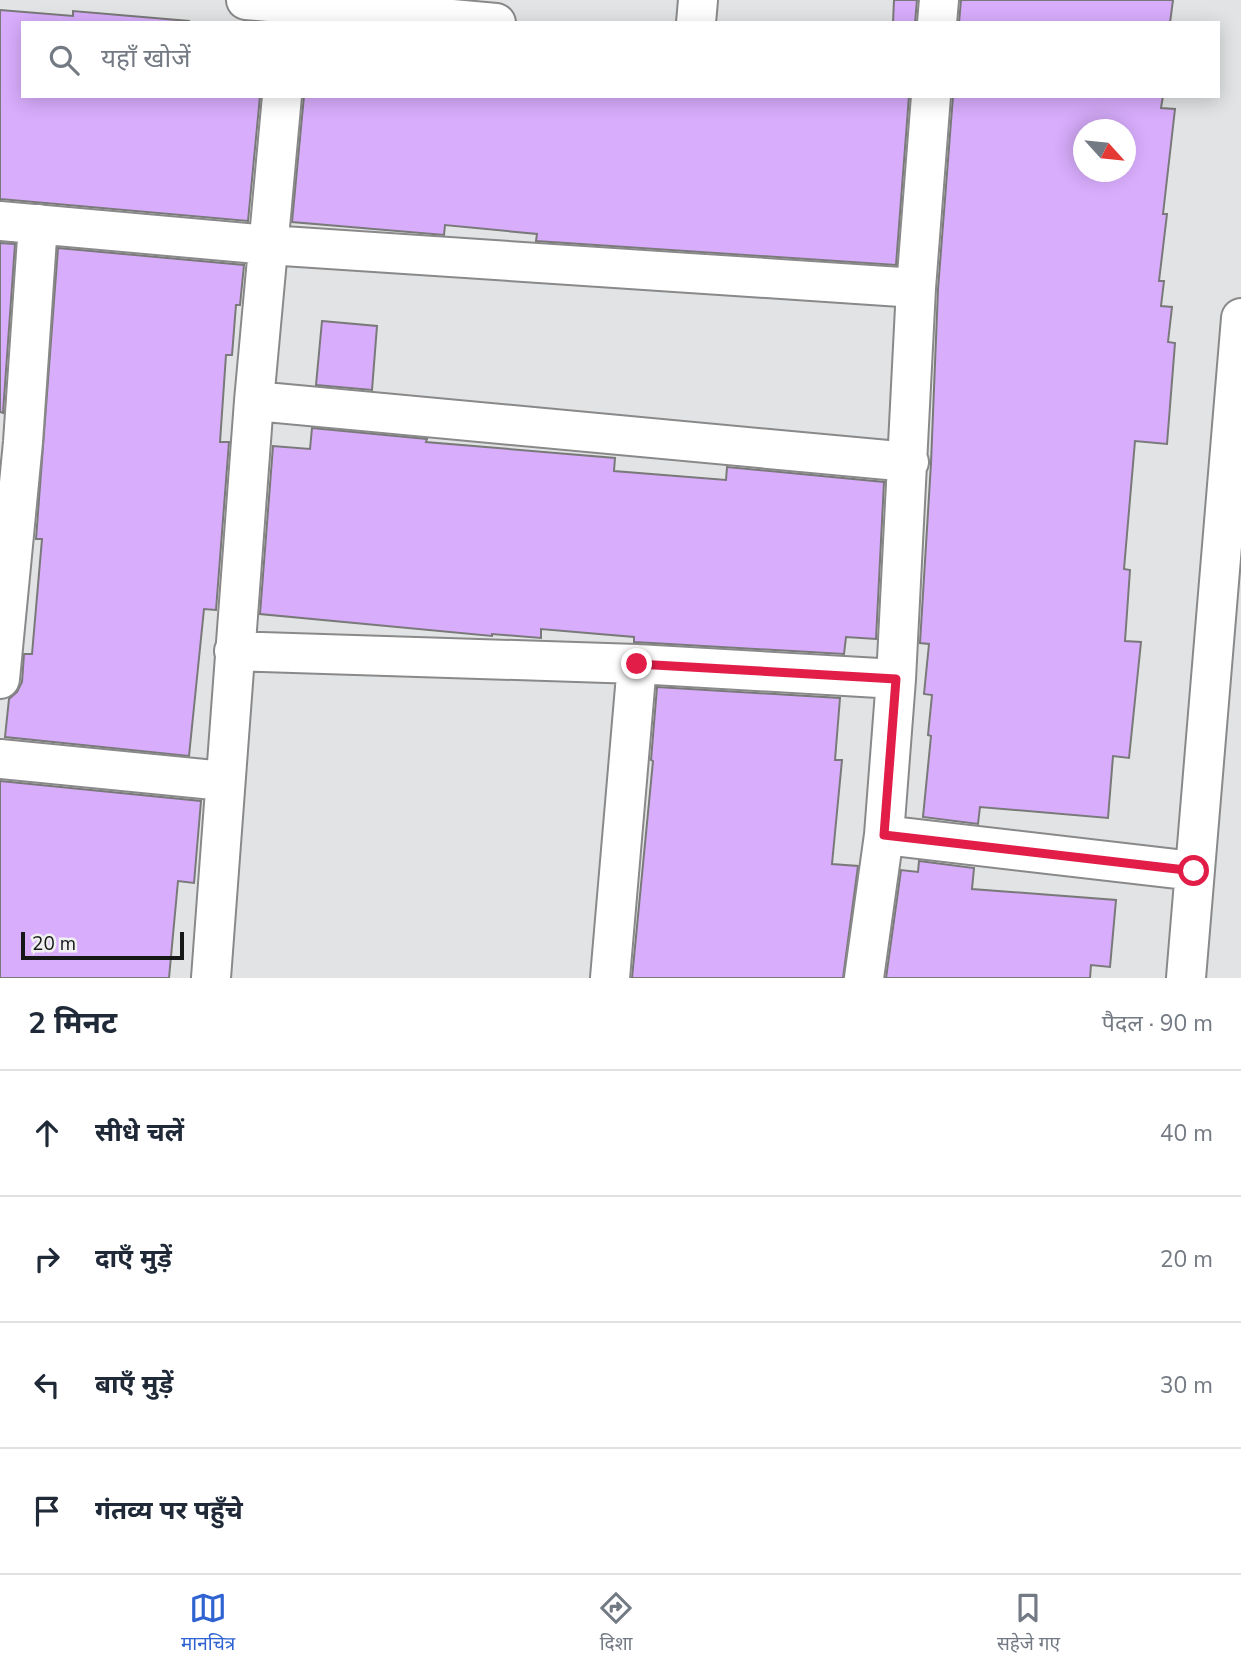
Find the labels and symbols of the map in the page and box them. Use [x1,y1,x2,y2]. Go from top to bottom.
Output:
north arrow [1073,119,1136,182]
route end [621,648,652,679]
route start [1178,855,1209,886]
scale bar [21,929,184,961]

